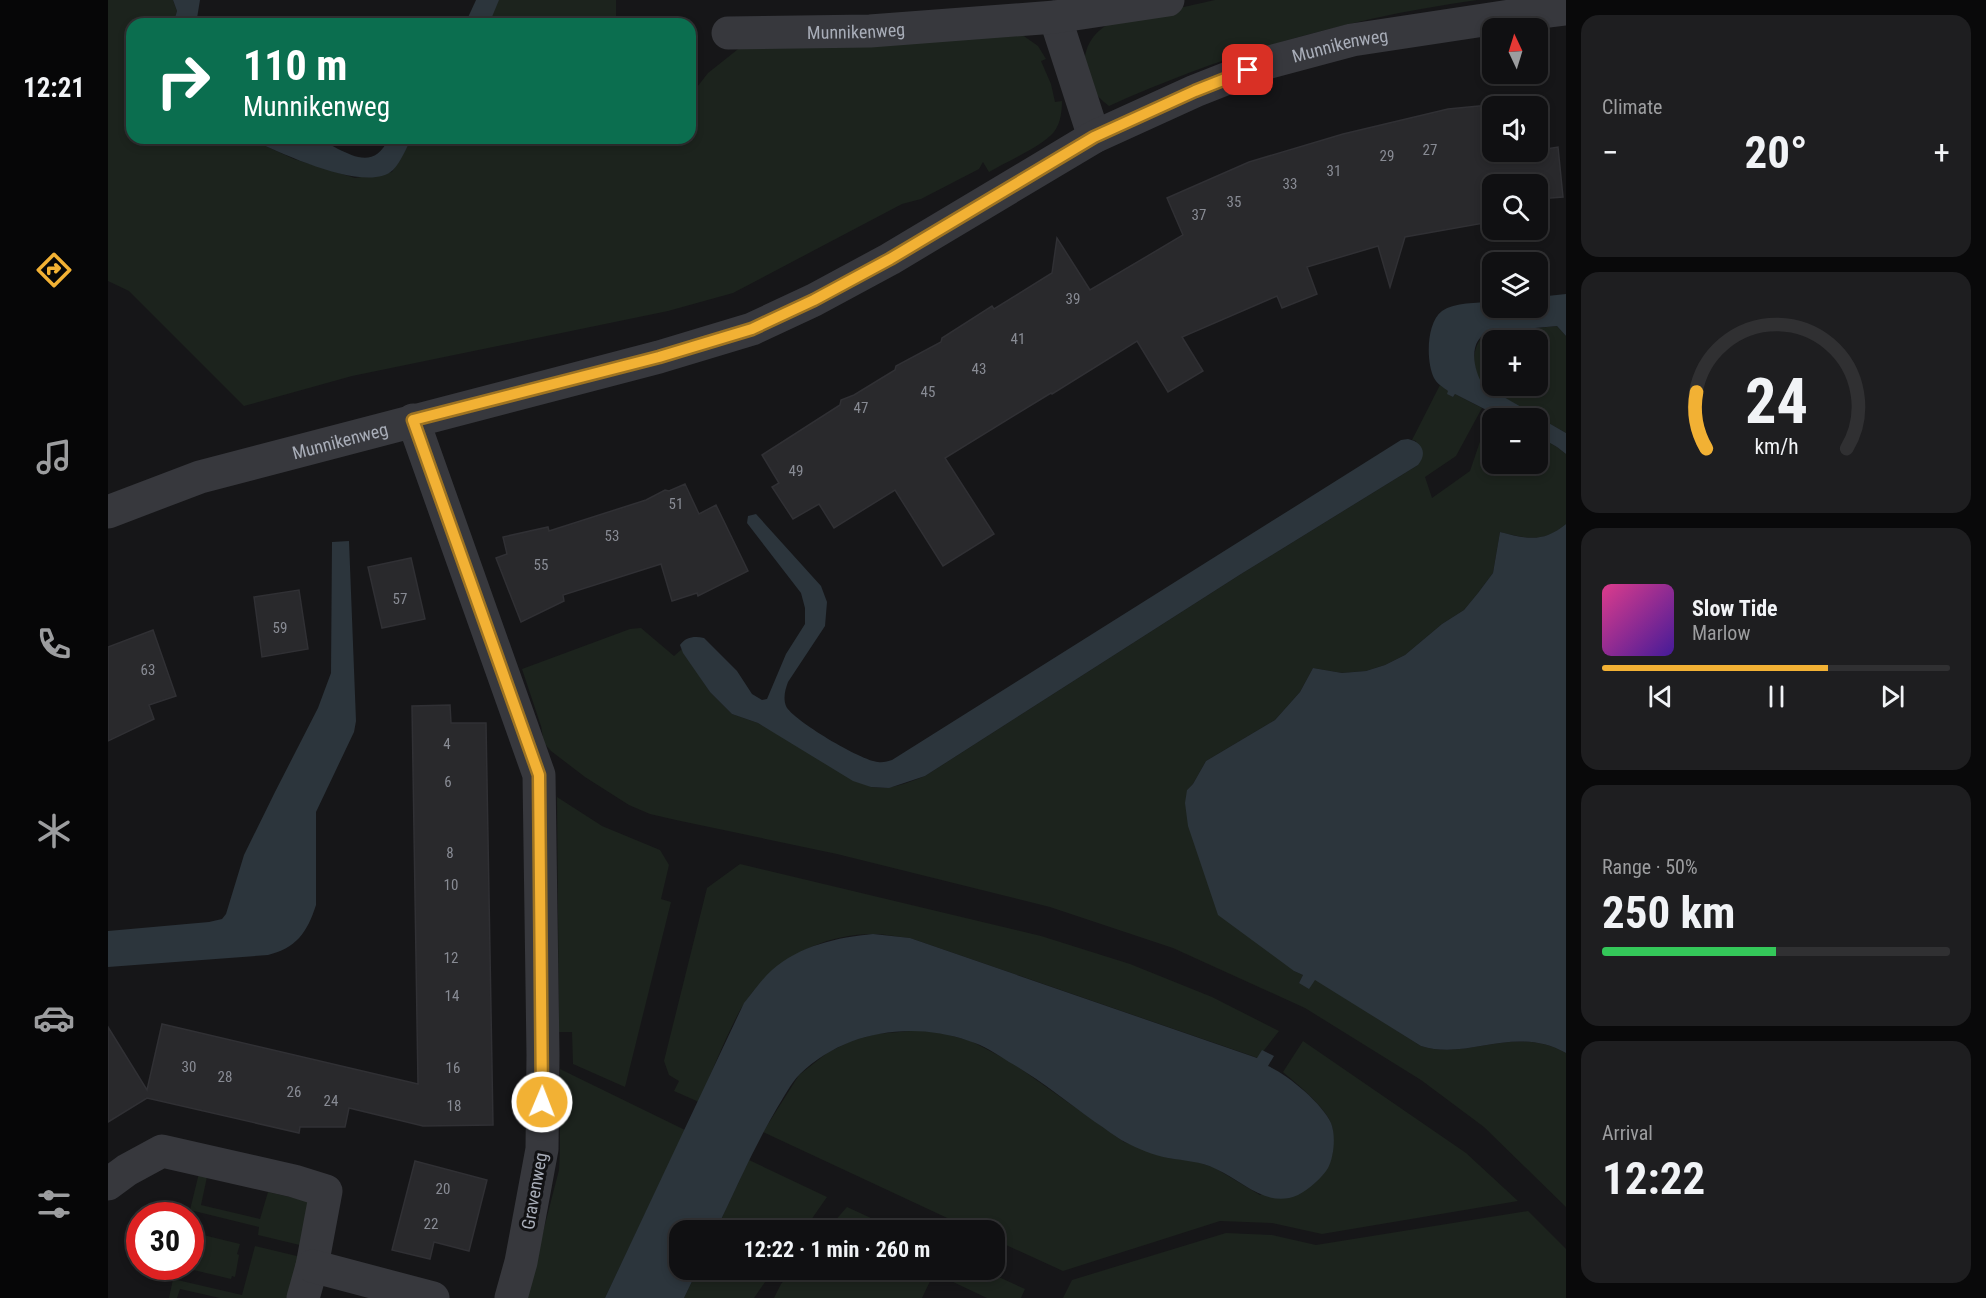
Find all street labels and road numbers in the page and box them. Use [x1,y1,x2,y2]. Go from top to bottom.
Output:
street label: Munnikenweg [807,18,906,42]
street label: Munnikenweg [1290,24,1389,66]
street label: Munnikenweg [290,418,390,463]
street label: Gravenweg [517,1151,551,1231]

